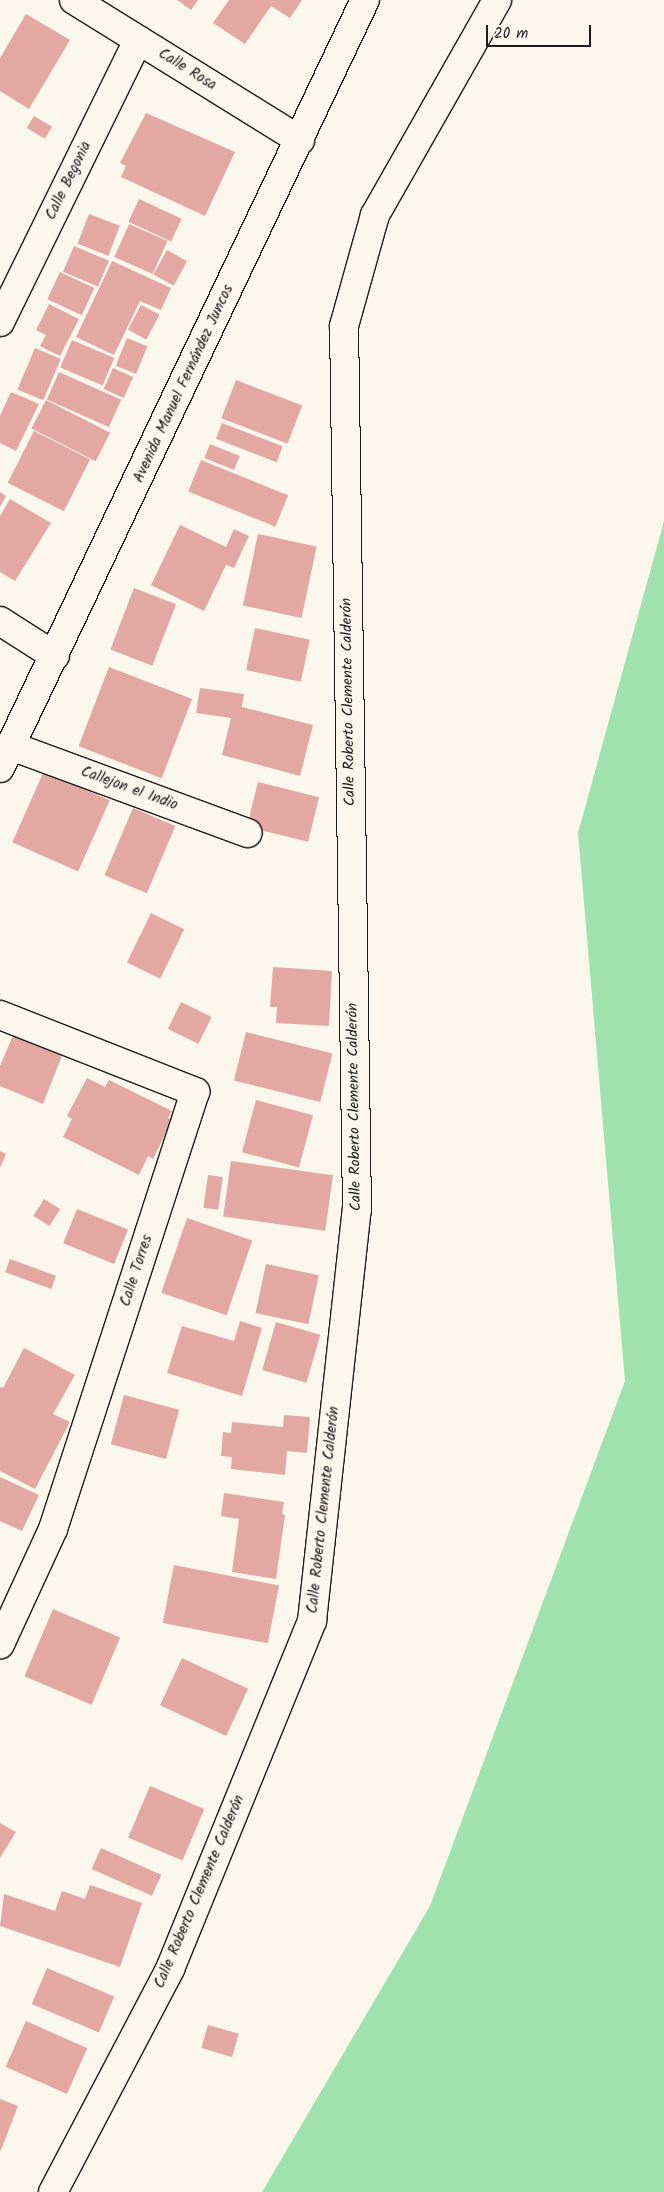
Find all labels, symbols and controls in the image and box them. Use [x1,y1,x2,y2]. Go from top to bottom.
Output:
scale bar [489,15,594,47]
text: 20 m [494,22,528,46]
street label: Calle Rosa [155,45,219,95]
street label: Calle Begonia [42,139,96,223]
street label: Avenida Manuel Fernández Juncos [130,282,238,486]
street label: Calle Roberto Clemente Calderón [338,598,360,806]
street label: Callejon el Indio [78,763,180,815]
street label: Calle Roberto Clemente Calderón [344,1003,366,1211]
street label: Calle Torres [117,1233,157,1309]
street label: Calle Roberto Clemente Calderón [304,1406,344,1614]
street label: Calle Roberto Clemente Calderón [151,1793,249,1991]

